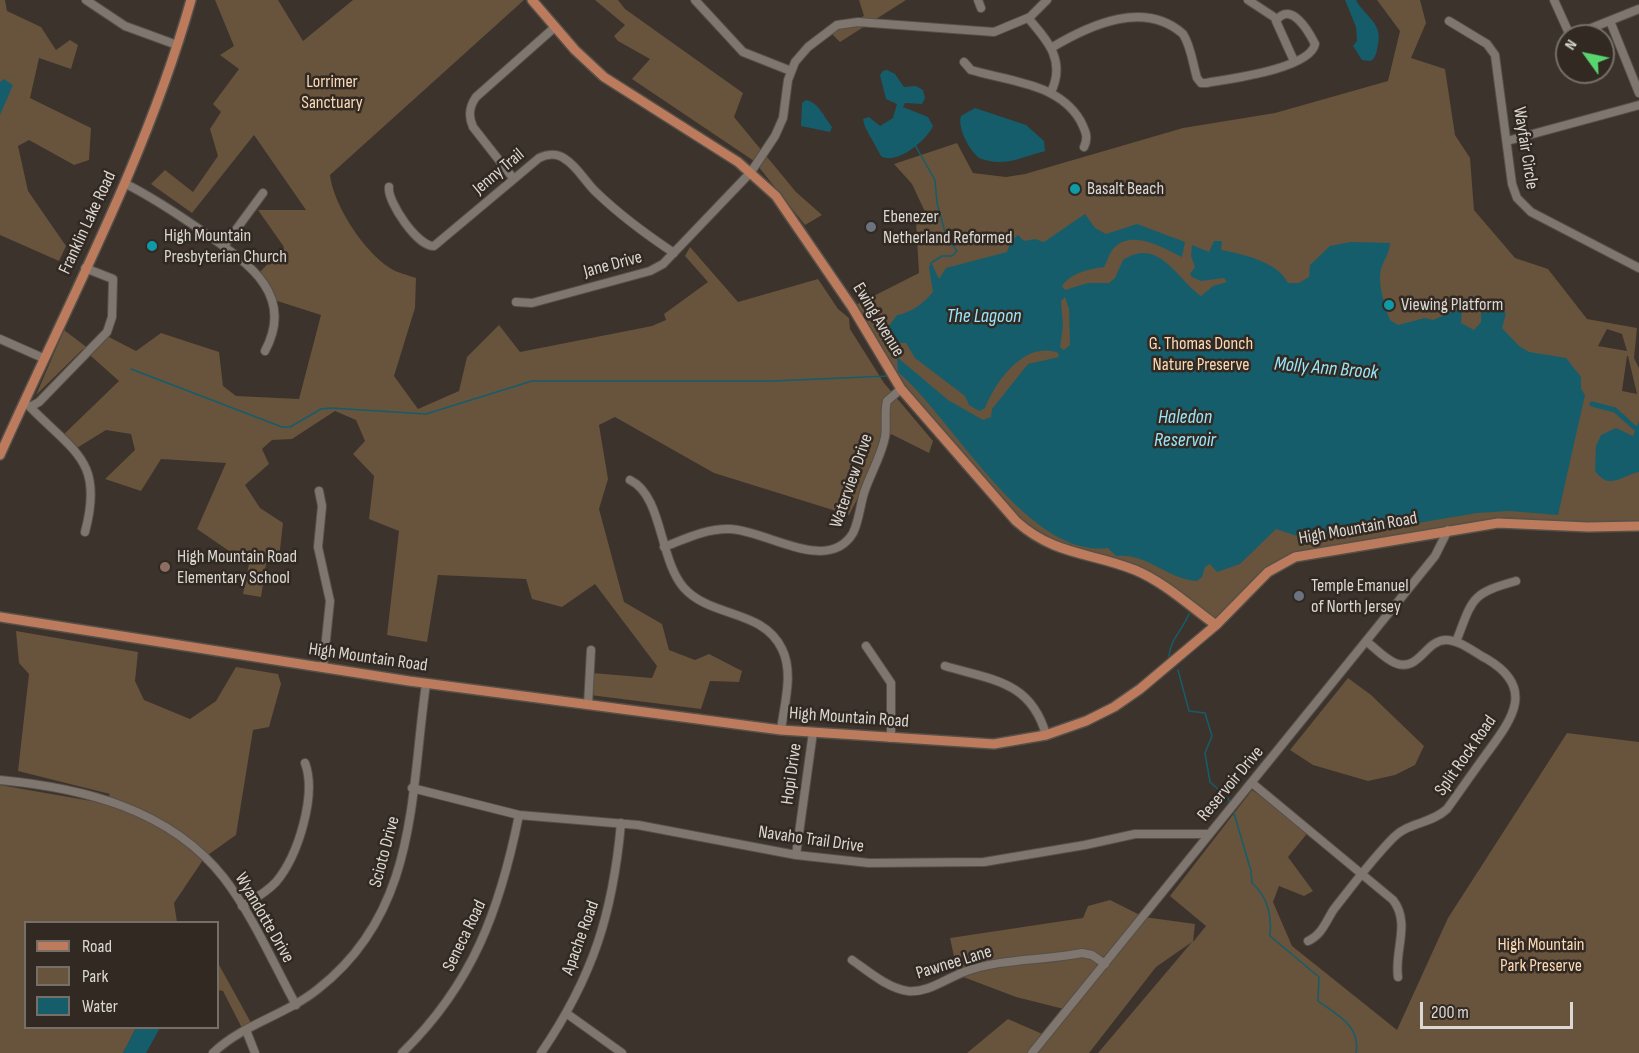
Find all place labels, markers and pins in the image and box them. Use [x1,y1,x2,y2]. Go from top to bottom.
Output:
place label: Basalt Beach [1087,178,1164,200]
marker: Basalt Beach [1068,182,1082,196]
place label: Ebenezer Netherland Reformed [883,206,1012,248]
marker: Ebenezer Netherland Reformed [864,220,878,234]
place label: High Mountain Presbyterian Church [164,225,287,268]
marker: High Mountain Presbyterian Church [145,239,159,253]
place label: Viewing Platform [1401,294,1503,316]
marker: Viewing Platform [1382,298,1396,312]
place label: High Mountain Road Elementary School [177,546,297,588]
marker: High Mountain Road Elementary School [158,560,172,574]
place label: Temple Emanuel of North Jersey [1311,575,1409,618]
marker: Temple Emanuel of North Jersey [1292,589,1306,603]

